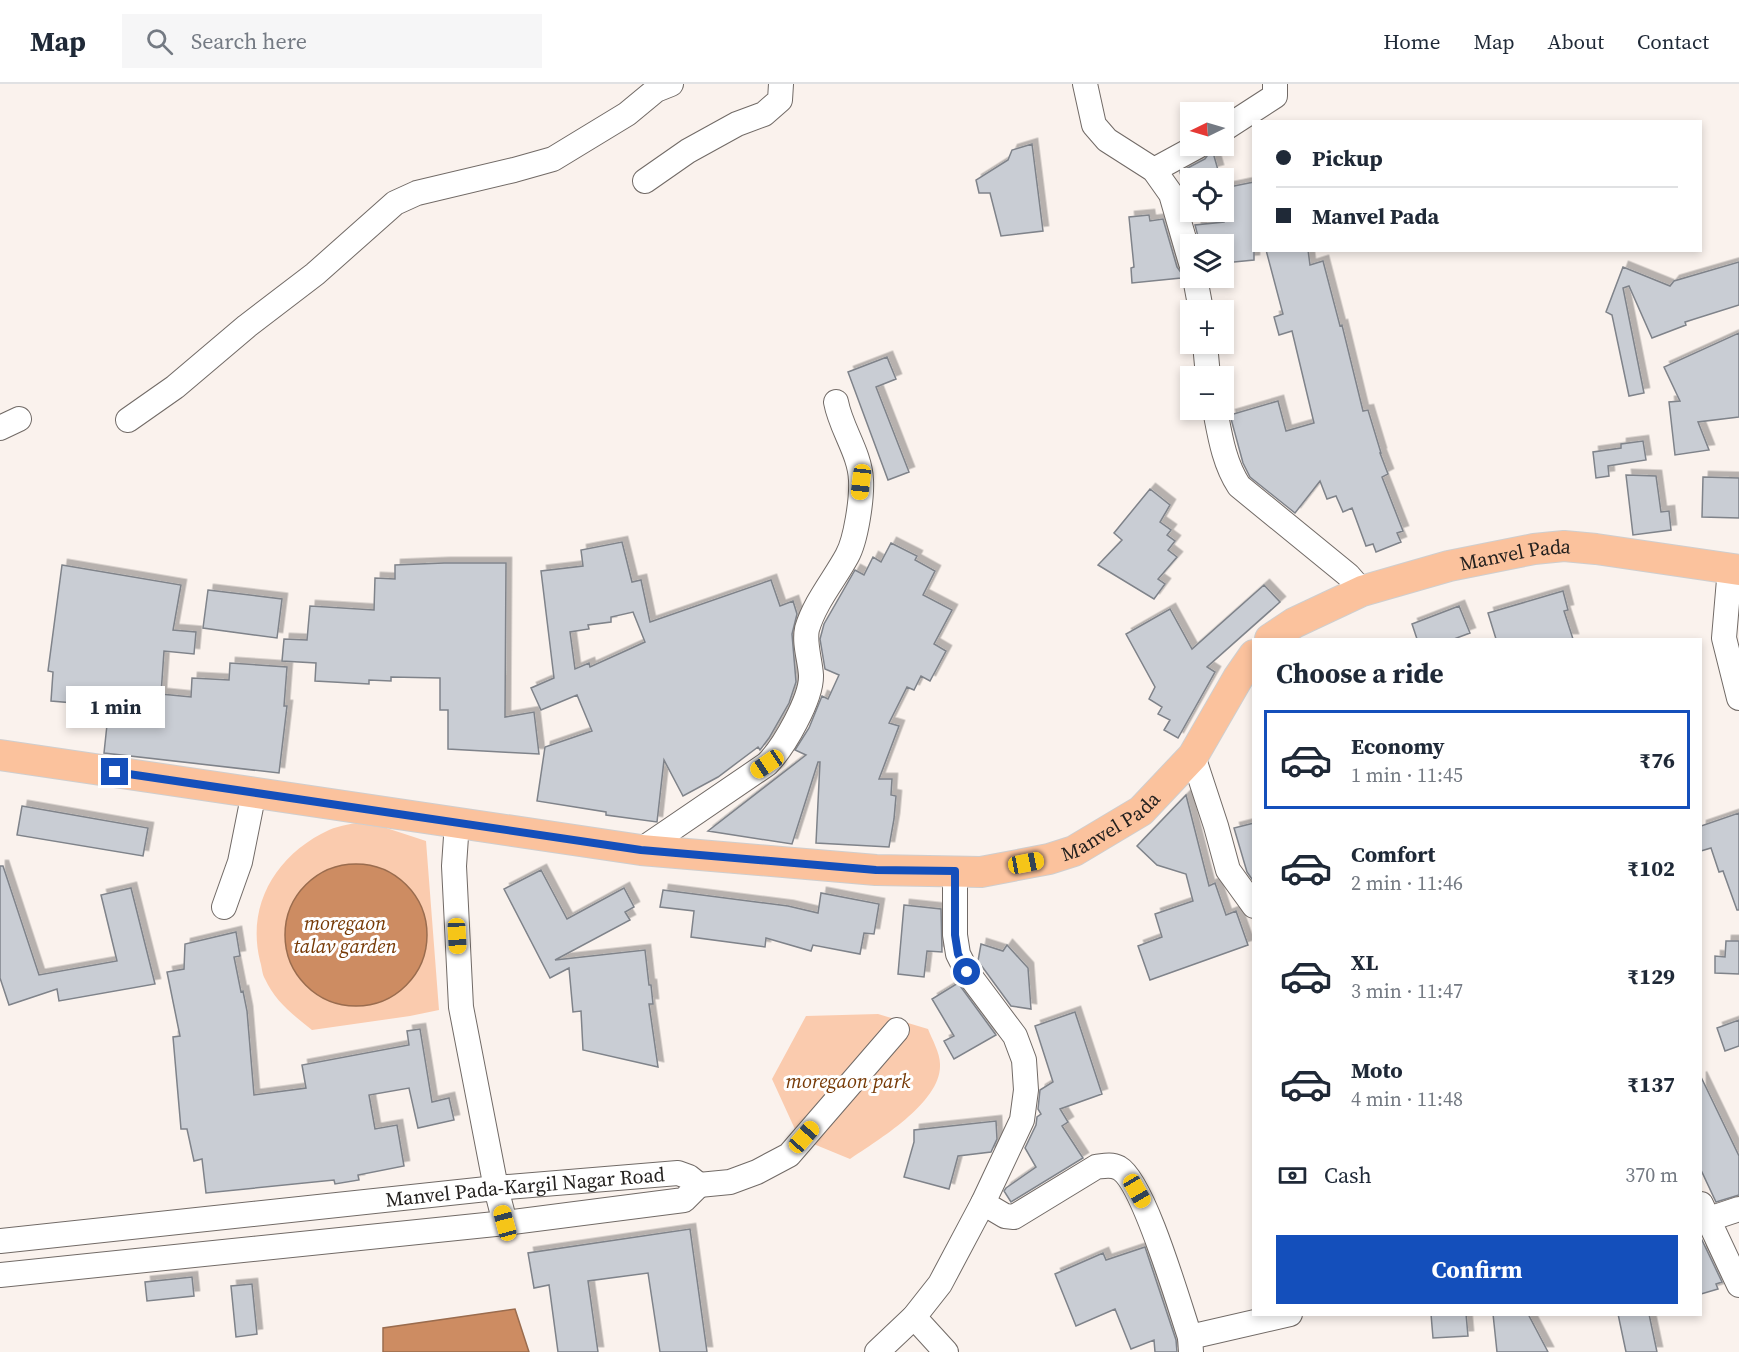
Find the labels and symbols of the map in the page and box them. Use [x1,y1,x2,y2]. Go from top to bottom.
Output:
north arrow [1180,102,1234,156]
car [850,463,872,501]
street label: Manvel Pada [1457,532,1573,578]
callout: 1 min [66,685,164,727]
car [747,746,787,782]
route end [101,758,128,785]
street label: Manvel Pada [1058,785,1167,868]
car [1007,851,1045,875]
park label: moregaon talav garden [293,909,397,960]
car [447,918,467,954]
route start [953,958,980,985]
park label: moregaon park [786,1067,911,1095]
car [785,1118,823,1156]
street label: Manvel Pada-Kargil Nagar Road [384,1160,667,1214]
car [1120,1171,1154,1211]
car [492,1203,518,1243]

